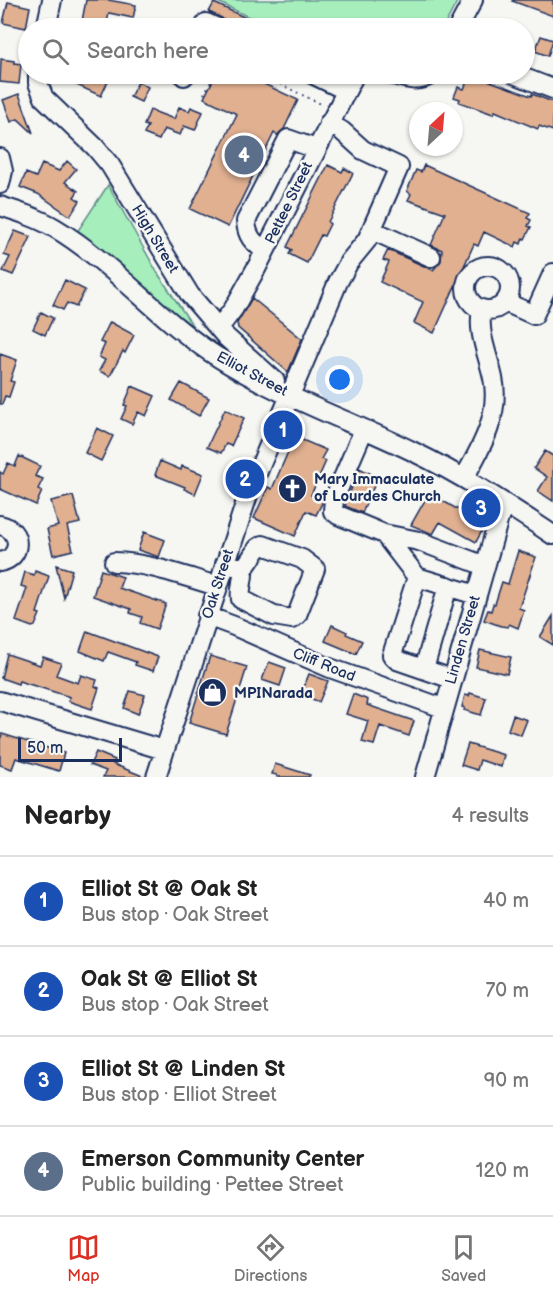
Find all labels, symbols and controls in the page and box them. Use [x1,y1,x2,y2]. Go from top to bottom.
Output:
search box [18,18,535,84]
icon: search [39,35,72,68]
text: Search here [87,38,209,65]
north arrow [409,102,463,156]
pin: 4 [224,132,264,178]
street label: Pettee Street [261,158,317,247]
street label: High Street [127,201,183,277]
street label: Elliot Street [213,347,291,401]
your location [325,365,354,394]
pin: 1 [264,408,302,452]
pin: 2 [226,456,264,502]
place label: Mary Immaculate of Lourdes Church [314,470,441,506]
church icon: Mary Immaculate of Lourdes Church [277,472,309,504]
pin: 3 [462,486,500,530]
street label: Oak Street [198,546,238,621]
street label: Linden Street [441,593,485,687]
street label: Cliff Road [290,644,358,686]
shop icon: MPINarada [197,677,229,709]
place label: MPINarada [234,684,313,703]
scale bar [18,735,122,762]
text: 50 m [27,739,63,758]
text: Nearby [24,801,111,832]
text: 4 results [451,804,529,828]
text: Elliot St @ Oak St [81,876,257,903]
text: 1 [39,889,48,913]
text: 40 m [483,889,529,913]
text: Bus stop · Oak Street [81,903,269,927]
text: Oak St @ Elliot St [81,966,257,993]
text: 2 [38,979,49,1003]
text: 70 m [485,979,529,1003]
text: Bus stop · Oak Street [81,993,269,1017]
text: Elliot St @ Linden St [81,1056,285,1083]
text: 3 [38,1069,49,1093]
text: 90 m [484,1069,529,1093]
text: Bus stop · Elliot Street [81,1083,277,1107]
text: Emerson Community Center [81,1146,364,1173]
text: 4 [38,1159,49,1183]
text: 120 m [476,1159,529,1183]
text: Public building · Pettee Street [81,1173,343,1197]
tab: Map [67,1231,100,1286]
tab: Directions [234,1231,307,1286]
tab: Saved [441,1231,486,1286]

